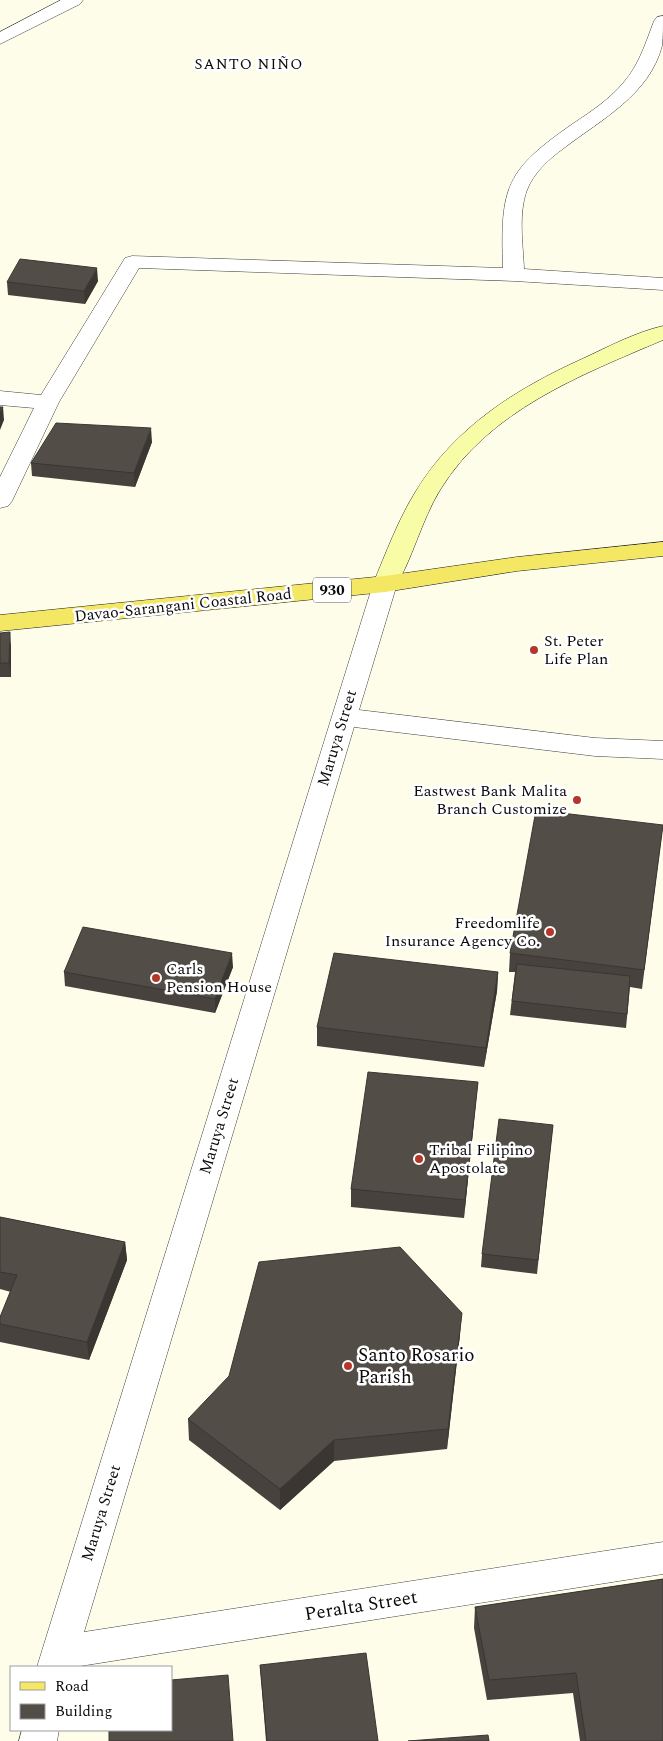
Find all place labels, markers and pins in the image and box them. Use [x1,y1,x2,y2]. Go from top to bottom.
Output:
place label: St. Peter Life Plan [544,629,608,671]
marker: St. Peter Life Plan [528,644,540,656]
place label: Eastwest Bank Malita Branch Customize [413,779,567,821]
marker: Eastwest Bank Malita Branch Customize [571,794,583,806]
place label: Freedomlife Insurance Agency Co. [385,911,540,953]
marker: Freedomlife Insurance Agency Co. [544,926,556,938]
place label: Carls Pension House [166,957,272,999]
marker: Carls Pension House [150,972,162,984]
place label: Tribal Filipino Apostolate [429,1138,533,1180]
marker: Tribal Filipino Apostolate [413,1153,425,1165]
place label: Santo Rosario Parish [358,1341,475,1392]
marker: Santo Rosario Parish [342,1360,354,1372]

